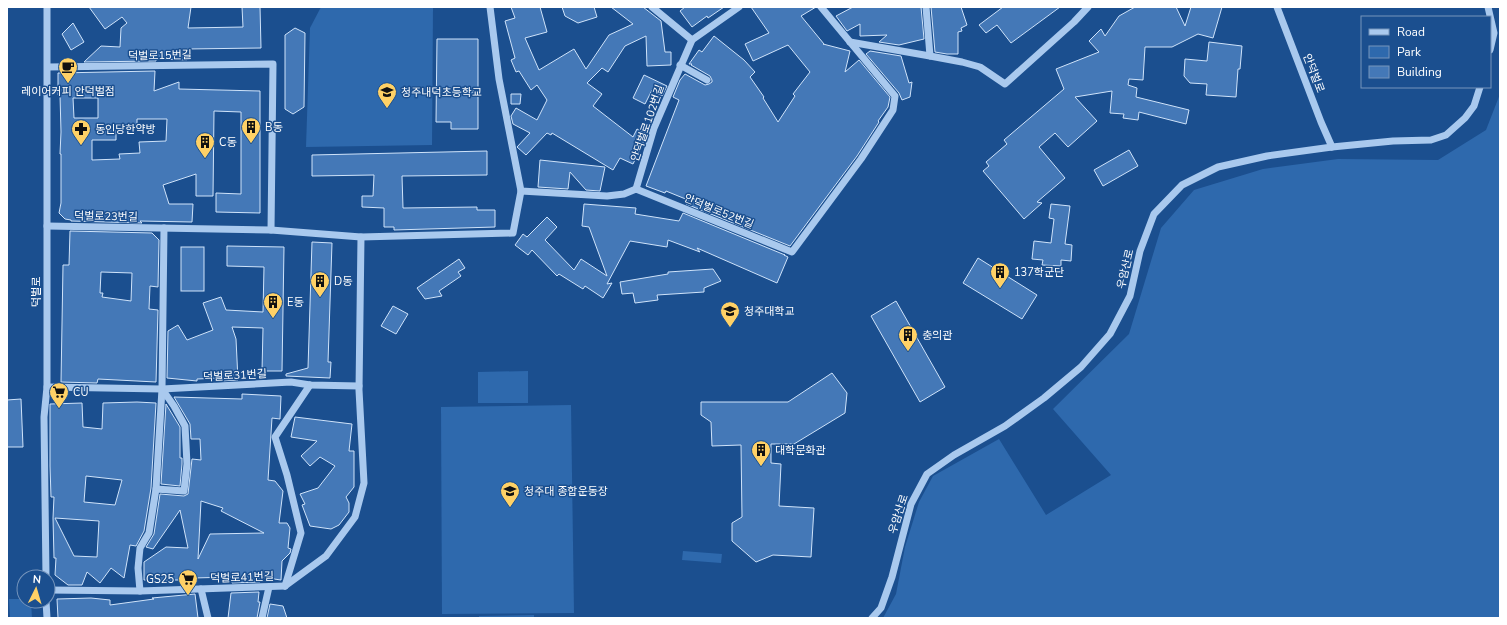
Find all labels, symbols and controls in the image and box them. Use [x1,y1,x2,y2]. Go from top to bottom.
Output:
legend [1361,16,1491,88]
text: Road [1397,24,1425,40]
text: Park [1397,44,1422,60]
street label: 덕벌로15번길 [128,47,192,64]
street label: 안덕벌로 [1299,52,1328,95]
cafe icon: 레이어커피 안덕벌점 [57,56,79,84]
text: Building [1397,64,1442,80]
school or university icon: 청주내덕초등학교 [376,81,398,109]
street label: 안덕벌로102번길 [627,83,668,164]
place label: 레이어커피 안덕벌점 [21,84,115,99]
place label: 청주내덕초등학교 [401,85,482,100]
building icon: B동 [240,116,262,144]
pharmacy icon: 동인당한약방 [70,118,92,146]
place label: B동 [265,120,283,135]
place label: 동인당한약방 [95,122,156,137]
building icon: C동 [194,131,216,159]
place label: C동 [219,135,237,150]
street label: 안덕벌로52번길 [682,191,756,232]
street label: 덕벌로23번길 [74,208,138,225]
street label: 우암산로 [1114,248,1137,291]
building icon: 137학군단 [989,261,1011,289]
place label: 137학군단 [1014,265,1064,280]
building icon: D동 [309,270,331,298]
place label: D동 [334,274,352,289]
street label: 덕벌로 [29,277,44,307]
building icon: E동 [262,291,284,319]
place label: E동 [287,295,304,310]
school or university icon: 청주대학교 [719,300,741,328]
place label: 청주대학교 [744,304,795,319]
building icon: 충의관 [897,324,919,352]
place label: 충의관 [922,328,952,343]
street label: 덕벌로31번길 [203,366,267,385]
supermarket icon: CU [48,381,70,409]
place label: CU [73,385,88,400]
building icon: 대학문화관 [750,439,772,467]
place label: 대학문화관 [775,443,826,458]
school or university icon: 청주대 종합운동장 [499,480,521,508]
place label: 청주대 종합운동장 [524,484,608,499]
street label: 우암산로 [885,493,912,536]
supermarket icon: GS25 [177,568,199,596]
north arrow [16,569,56,609]
street label: 덕벌로41번길 [210,569,274,586]
text: N [32,572,42,587]
place label: GS25 [146,572,174,587]

